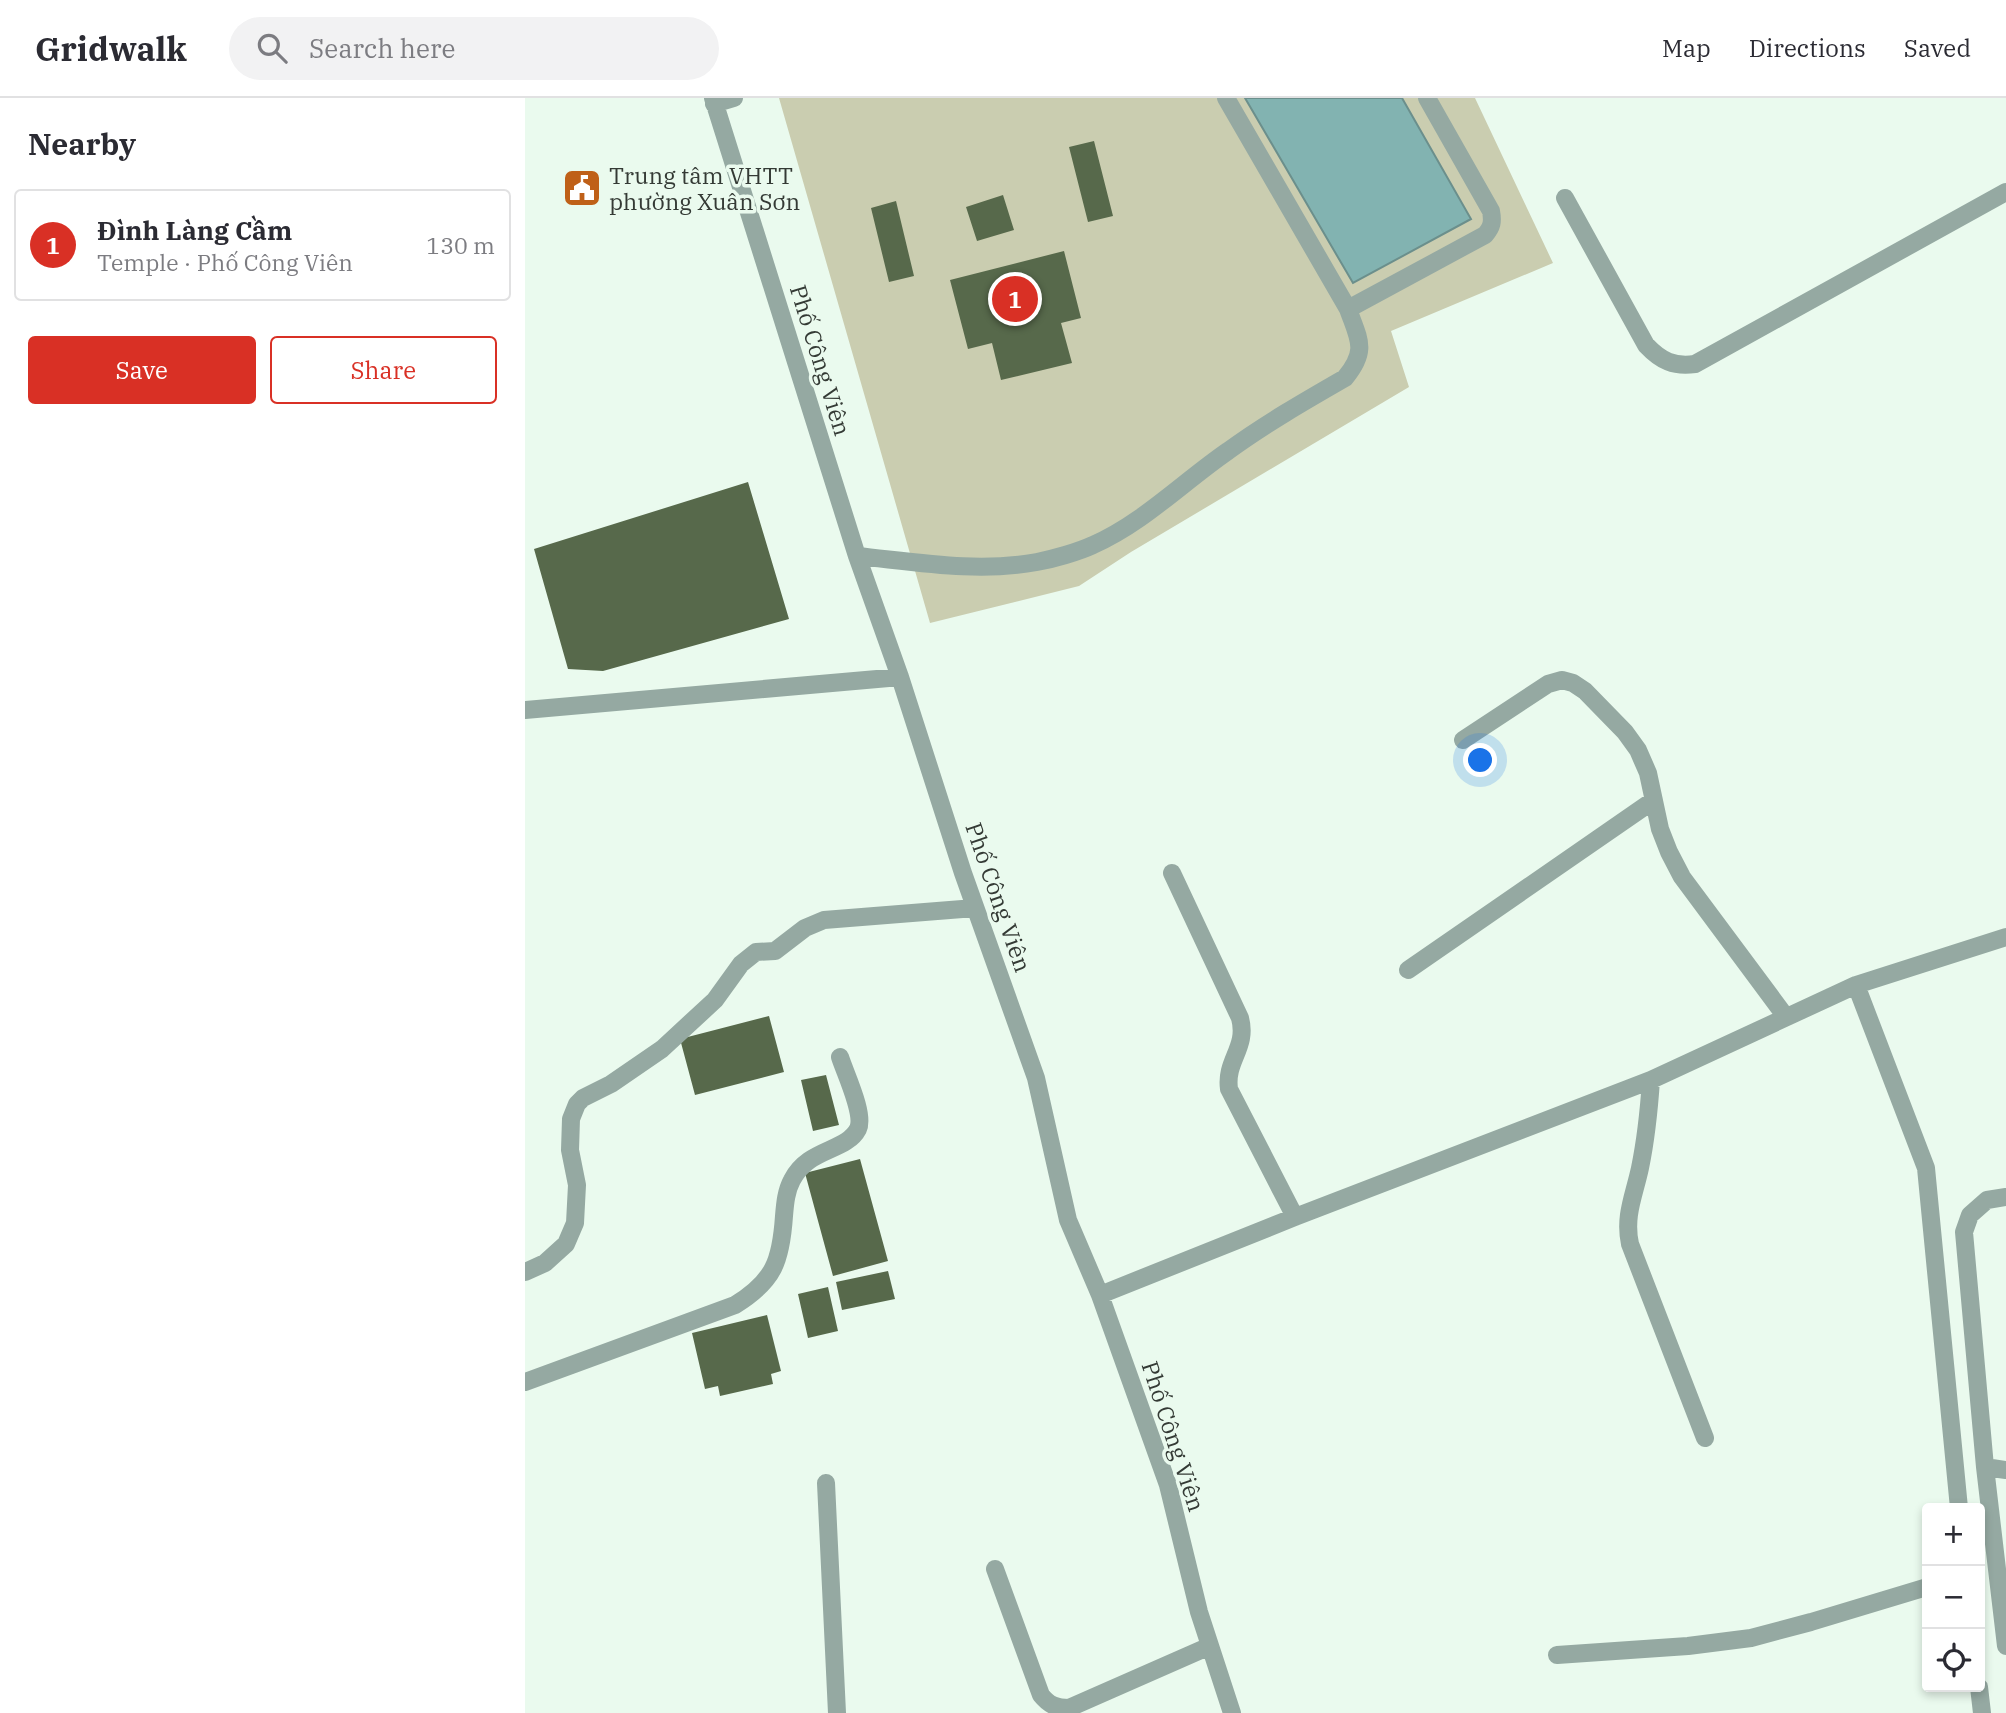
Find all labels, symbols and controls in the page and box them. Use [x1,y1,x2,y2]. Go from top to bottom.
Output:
search box [229,17,719,80]
text: Gridwalk [35,27,187,70]
icon: search [253,29,291,67]
text: Search here [309,31,455,65]
text: Map [1662,32,1711,64]
text: Directions [1749,32,1866,64]
text: Saved [1904,32,1971,64]
text: Nearby [28,124,136,163]
place label: Trung tâm VHTT phường Xuân Sơn [609,160,800,216]
public building icon: Trung tâm VHTT phường Xuân Sơn [561,167,603,209]
text: Đình Làng Cầm [97,213,292,247]
text: 1 [46,230,60,260]
text: 130 m [426,230,495,260]
text: Temple · Phố Công Viên [97,247,353,277]
pin: 1 [992,273,1038,325]
street label: Phố Công Viên [784,281,858,439]
button: Save [28,336,256,404]
button: Share [270,336,497,404]
your location [1463,743,1497,777]
street label: Phố Công Viên [959,818,1039,976]
street label: Phố Công Viên [1136,1357,1212,1515]
map controls [1922,1503,1985,1692]
button: + [1922,1503,1985,1566]
button: − [1922,1566,1985,1629]
button: locate [1922,1629,1985,1692]

